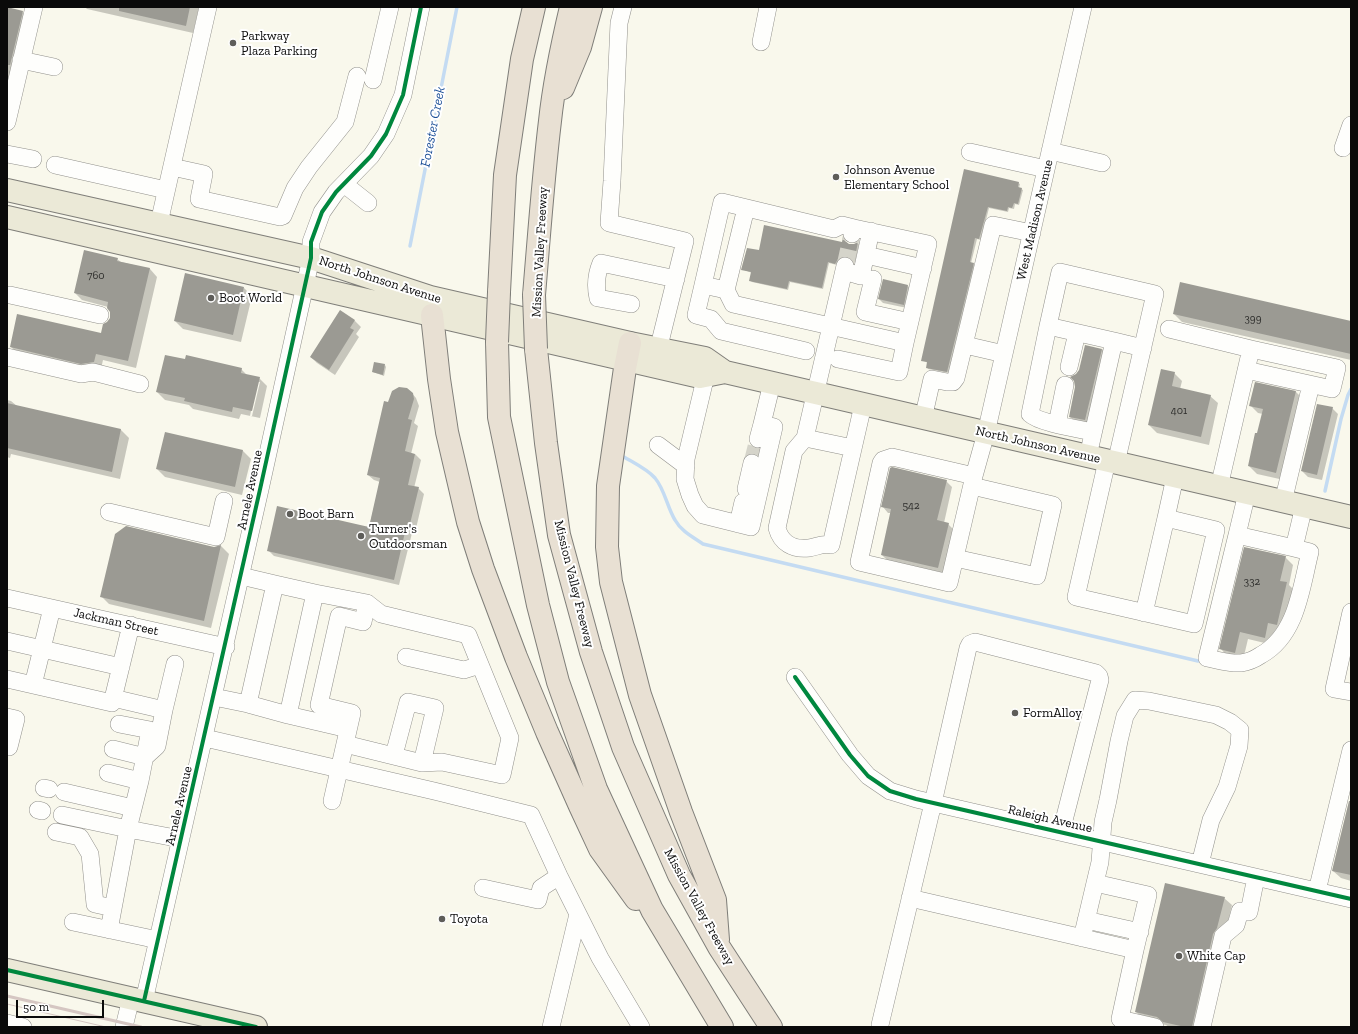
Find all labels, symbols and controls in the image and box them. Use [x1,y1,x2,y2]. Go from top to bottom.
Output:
place label: Parkway Plaza Parking [241,28,317,59]
marker: Parkway Plaza Parking [228,38,238,48]
water label: Forester Creek [417,85,449,169]
street label: West Madison Avenue [1014,158,1056,282]
place label: Johnson Avenue Elementary School [844,162,949,193]
marker: Johnson Avenue Elementary School [831,172,841,182]
street label: Mission Valley Freeway [529,186,551,318]
street label: North Johnson Avenue [317,253,443,307]
house number: 760 [87,269,105,283]
place label: Boot World [219,290,282,306]
marker: Boot World [206,293,216,303]
house number: 399 [1244,312,1262,326]
house number: 401 [1171,404,1187,418]
street label: North Johnson Avenue [974,423,1102,467]
street label: Arnele Avenue [234,449,266,531]
house number: 542 [902,499,920,513]
place label: Boot Barn [298,506,354,522]
marker: Boot Barn [285,509,295,519]
street label: Mission Valley Freeway [551,519,597,649]
place label: Turner's Outdoorsman [369,521,447,552]
marker: Turner's Outdoorsman [356,531,366,541]
house number: 332 [1244,575,1260,589]
street label: Jackman Street [72,605,160,639]
place label: FormAlloy [1023,705,1082,721]
marker: FormAlloy [1010,708,1020,718]
street label: Arnele Avenue [162,765,196,847]
street label: Raleigh Avenue [1006,802,1094,836]
street label: Mission Valley Freeway [660,846,738,968]
place label: Toyota [450,911,488,927]
marker: Toyota [437,914,447,924]
place label: White Cap [1187,948,1246,964]
marker: White Cap [1174,951,1184,961]
scale bar [18,992,106,1018]
text: 50 m [23,1000,49,1014]

